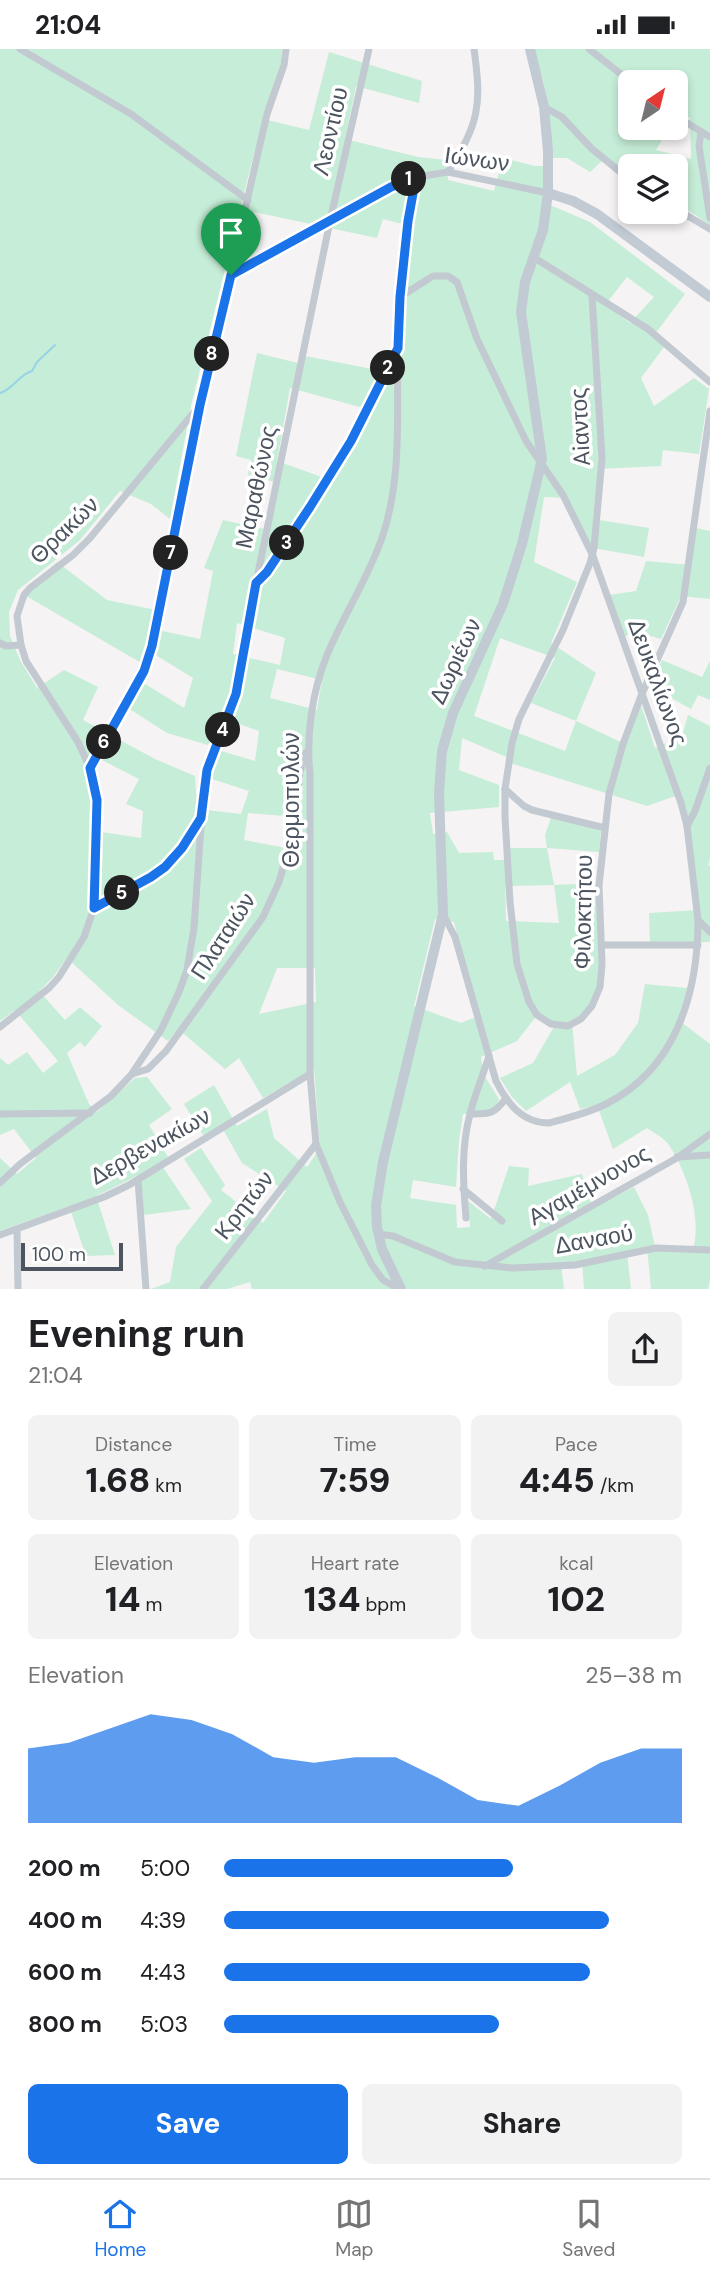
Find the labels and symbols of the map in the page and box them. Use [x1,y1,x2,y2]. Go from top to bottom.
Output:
north arrow [618,70,688,140]
street label: Λεοντίου [305,84,355,178]
street label: Ιώνων [443,140,511,178]
pin: 1 [392,162,426,197]
pin [201,203,261,275]
pin: 8 [194,337,230,371]
pin: 2 [370,351,406,385]
street label: Aiαντος [563,387,597,467]
street label: Μαραθώνος [228,423,284,551]
street label: Θρακών [23,490,105,570]
pin: 3 [270,525,304,561]
pin: 7 [154,535,188,571]
street label: Δωριέων [422,613,488,709]
street label: Δευκαλίωνος [621,615,695,749]
pin: 4 [206,713,241,747]
pin: 6 [86,725,122,759]
street label: Θερμοπυλών [276,732,306,868]
street label: Φιλοκτήτου [567,854,599,970]
pin: 5 [104,875,140,911]
street label: Πλαταιών [184,887,262,985]
street label: Δερβενακίων [85,1101,215,1191]
street label: Αγαμέμνονος [523,1138,655,1232]
street label: Κρητών [208,1164,280,1246]
street label: Δαναού [553,1217,635,1261]
scale bar [21,1240,122,1272]

